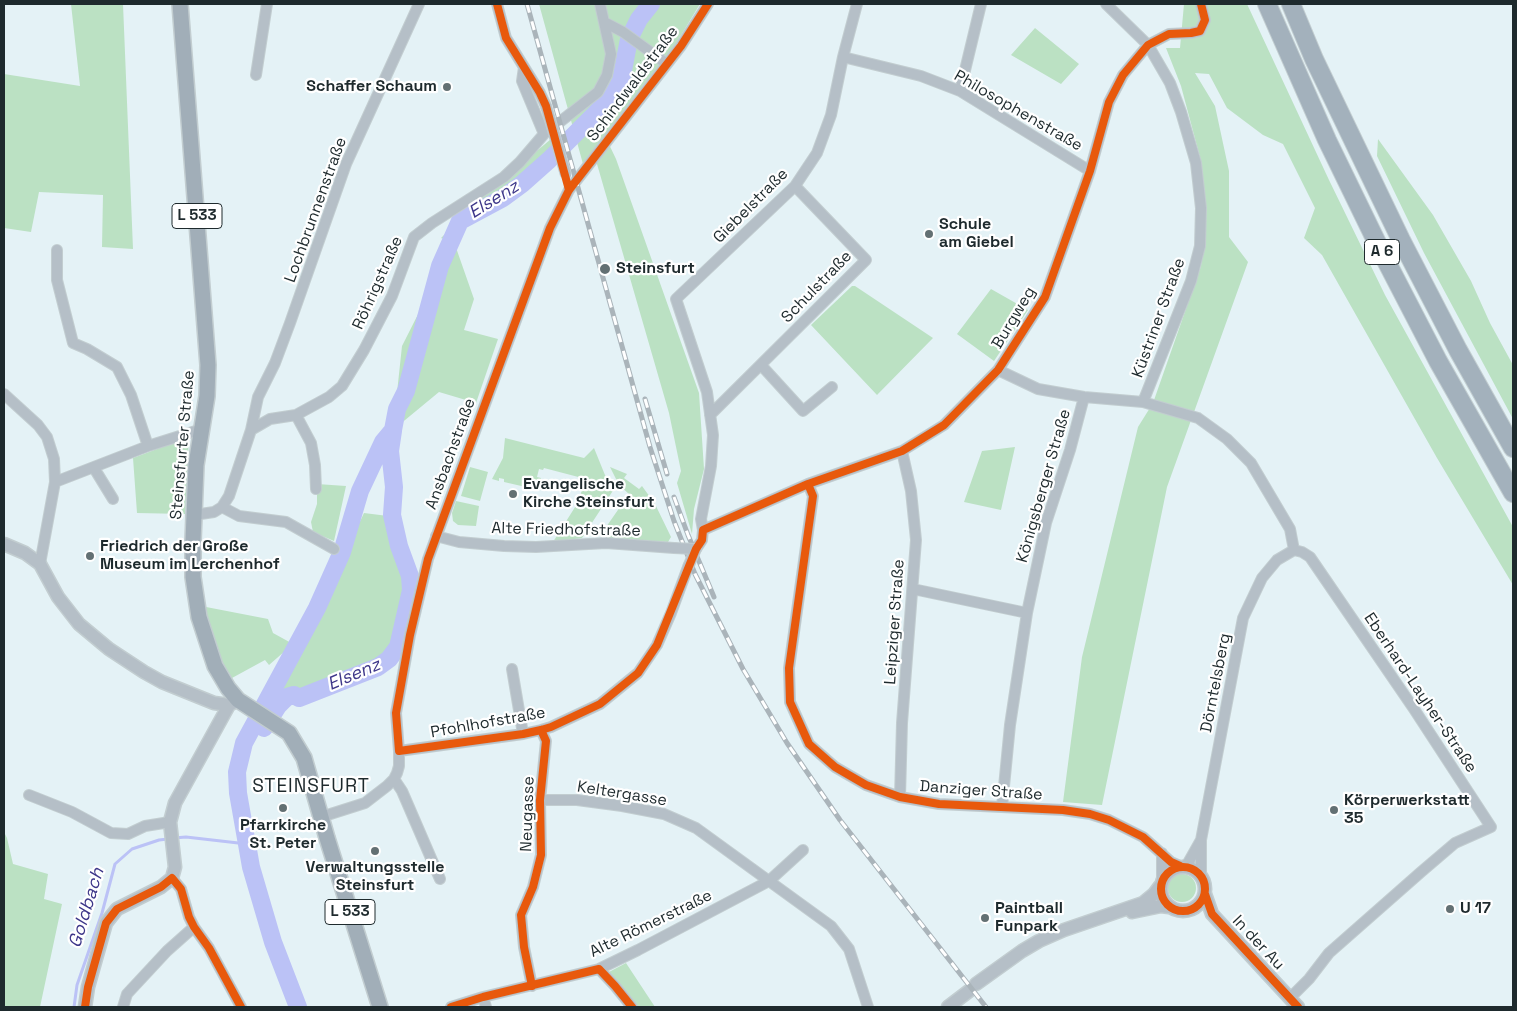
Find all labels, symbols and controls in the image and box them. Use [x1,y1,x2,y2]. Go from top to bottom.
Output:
street label: Schindwaldstraße [583,23,683,145]
street label: Philosophenstraße [950,66,1086,156]
place label: Schaffer Schaum [306,77,437,97]
marker: Schaffer Schaum [441,81,453,93]
street label: Lochbrunnenstraße [281,135,351,285]
street label: Giebelstraße [710,165,792,247]
water label: Elsenz [465,176,523,224]
road number: L 533 [172,204,222,228]
place label: Schule am Giebel [939,215,1014,253]
marker: Schule am Giebel [923,228,935,240]
street label: Röhrigstraße [349,233,407,333]
road number: A 6 [1364,240,1400,264]
street label: Schulstraße [778,247,856,327]
street label: Küstriner Straße [1128,256,1190,380]
place label: Steinsfurt [616,259,695,279]
marker: Steinsfurt [598,262,612,276]
street label: Burgweg [988,284,1040,352]
street label: Steinsfurter Straße [167,370,199,520]
street label: Ansbachstraße [422,396,480,512]
street label: Königsberger Straße [1013,407,1075,565]
place label: Evangelische Kirche Steinsfurt [523,475,655,513]
marker: Evangelische Kirche Steinsfurt [507,488,519,500]
street label: Alte Friedhofstraße [491,519,641,541]
place label: Friedrich der Große Museum im Lerchenhof [100,537,280,575]
marker: Friedrich der Große Museum im Lerchenhof [84,550,96,562]
street label: Leipziger Straße [881,559,909,685]
street label: Eberhard-Layher-Straße [1359,609,1481,777]
street label: Dörntelsberg [1197,632,1235,734]
water label: Elsenz [324,654,384,696]
street label: Pfohlhofstraße [429,703,547,743]
district label: STEINSFURT [251,776,371,798]
street label: Neugasse [517,776,539,852]
street label: Keltergasse [576,777,668,811]
street label: Danziger Straße [919,777,1043,805]
place label: Körperwerkstatt 35 [1344,791,1470,829]
marker: Pfarrkirche St. Peter [277,802,289,814]
marker: Körperwerkstatt 35 [1328,804,1340,816]
place label: Pfarrkirche St. Peter [240,816,326,854]
marker: Verwaltungsstelle Steinsfurt [369,845,381,857]
place label: Verwaltungsstelle Steinsfurt [306,858,444,896]
water label: Goldbach [65,865,109,951]
street label: Alte Römerstraße [587,886,715,962]
place label: Paintball Funpark [995,899,1063,937]
place label: U 17 [1460,899,1491,919]
road number: L 533 [325,900,375,924]
marker: U 17 [1444,903,1456,915]
marker: Paintball Funpark [979,912,991,924]
street label: In der Au [1228,912,1288,974]

